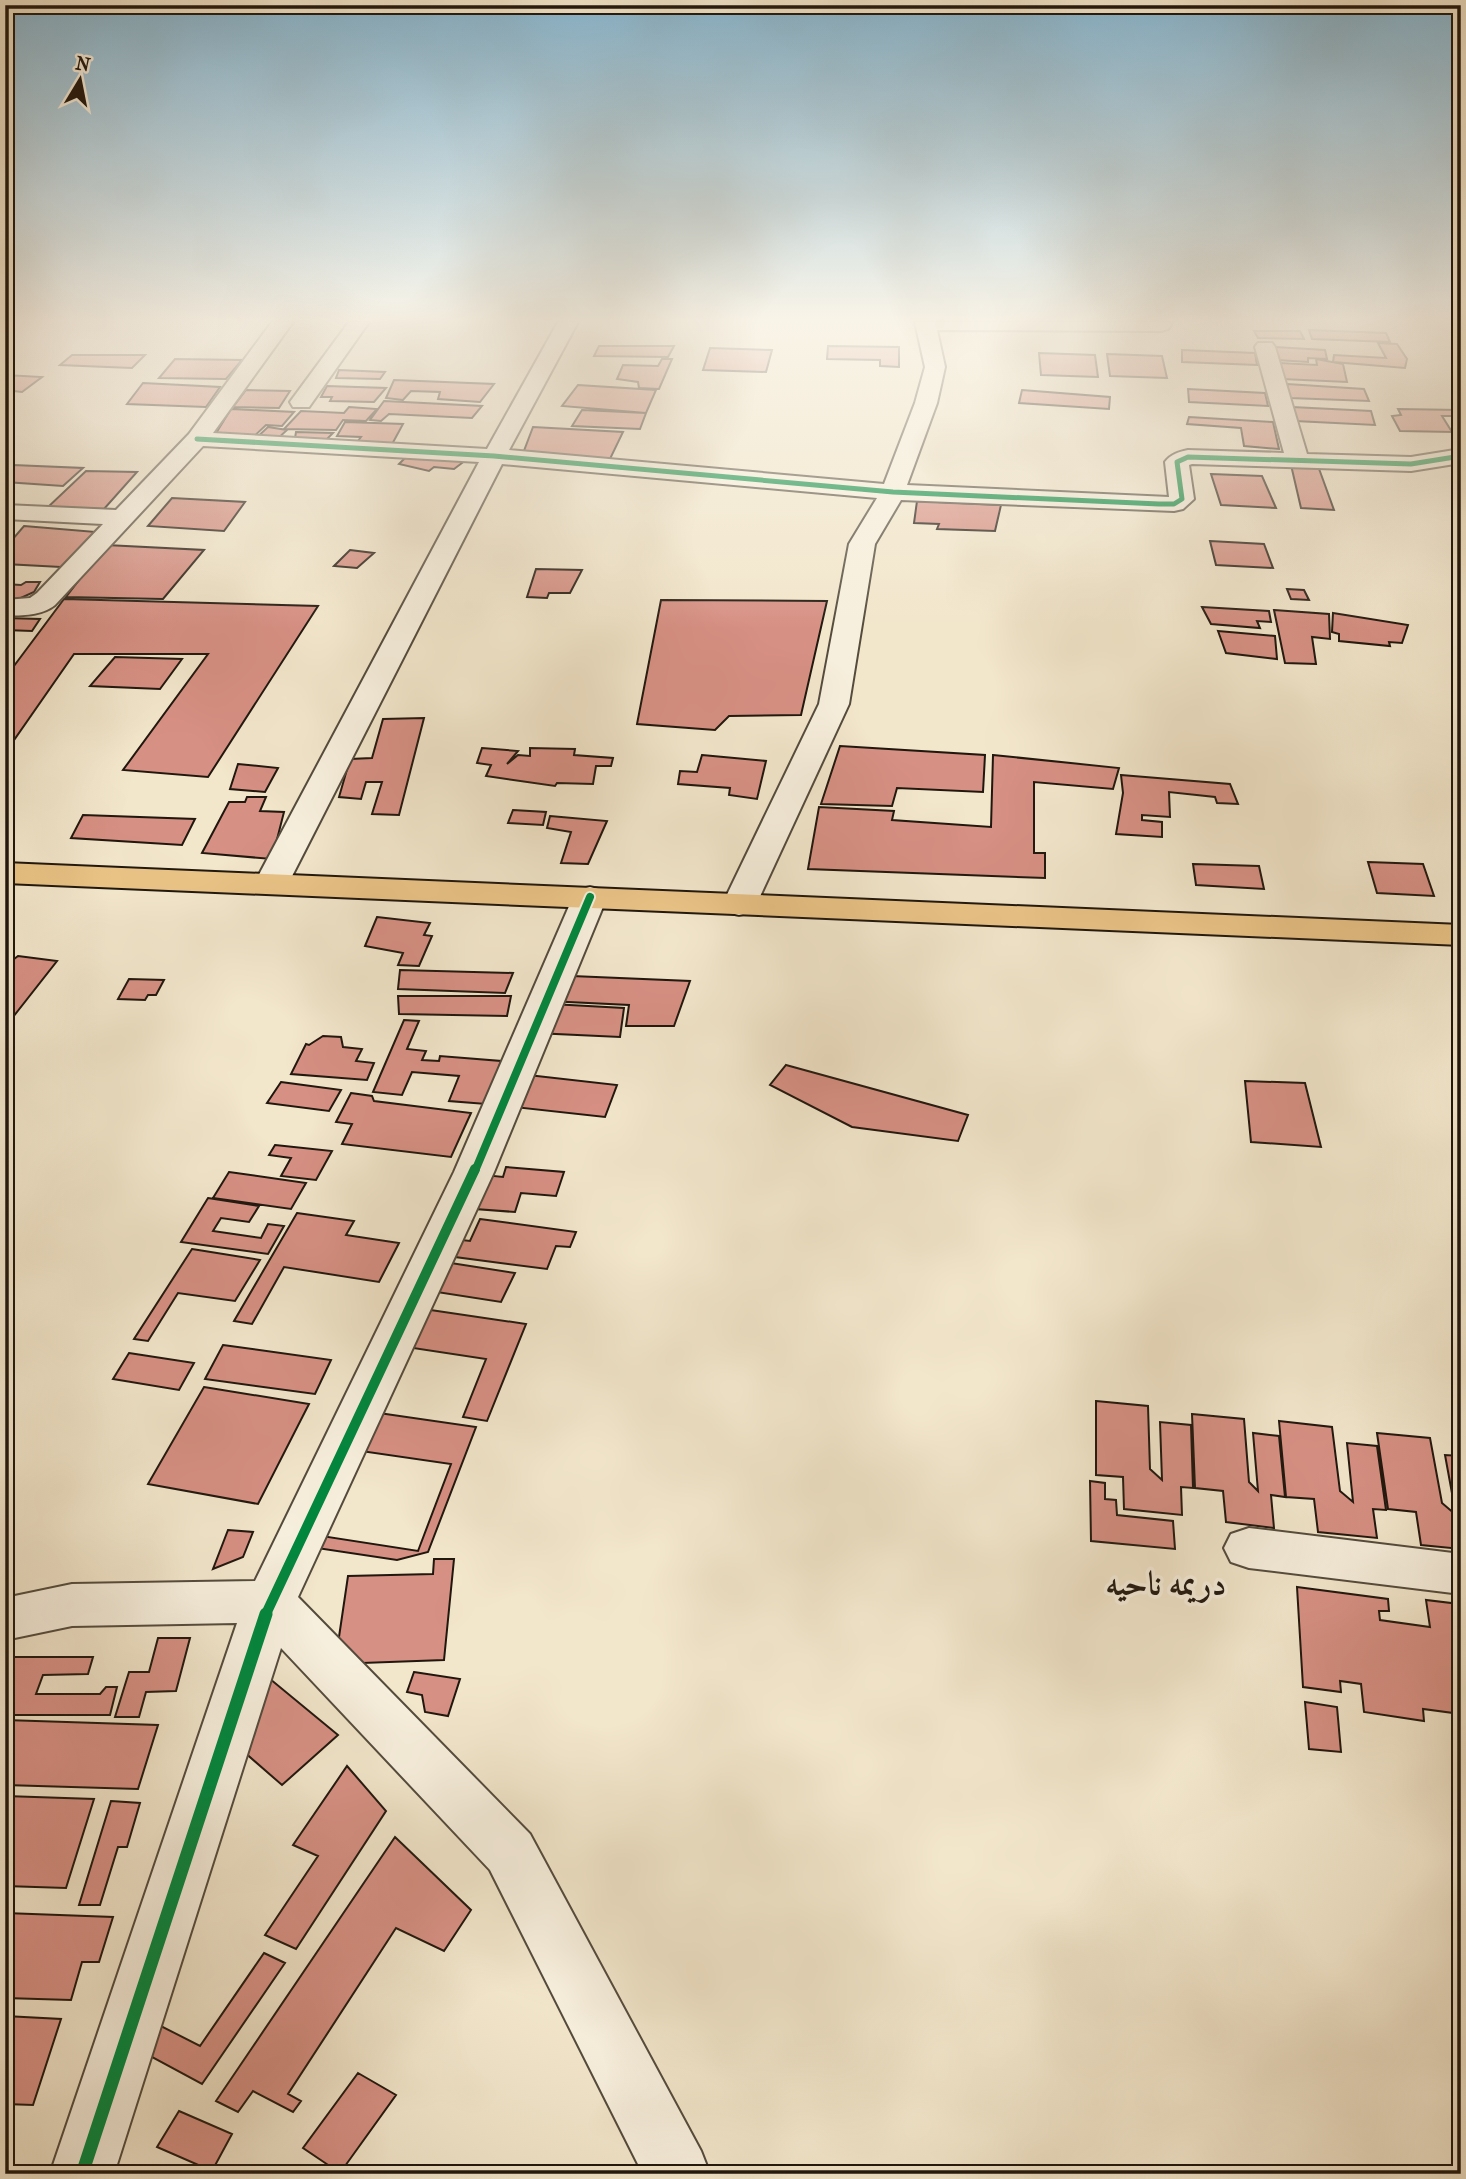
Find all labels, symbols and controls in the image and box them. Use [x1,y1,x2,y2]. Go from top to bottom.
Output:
north arrow [46,46,116,116]
text: N [74,52,92,76]
district label: دریمه ناحیه [1106,1565,1226,1604]

